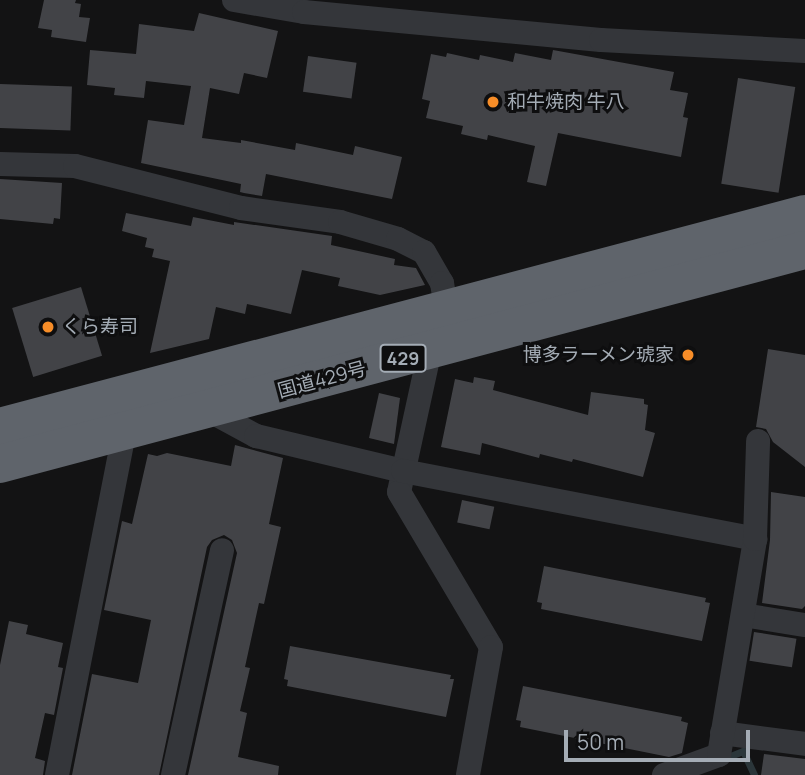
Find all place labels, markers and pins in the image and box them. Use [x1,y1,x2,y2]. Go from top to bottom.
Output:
place label: 和牛焼肉 牛八 [507,91,625,113]
marker: 和牛焼肉 牛八 [485,94,501,110]
place label: くら寿司 [62,316,138,338]
marker: くら寿司 [40,319,56,335]
place label: 博多ラーメン琥家 [522,344,674,366]
marker: 博多ラーメン琥家 [680,347,696,363]

